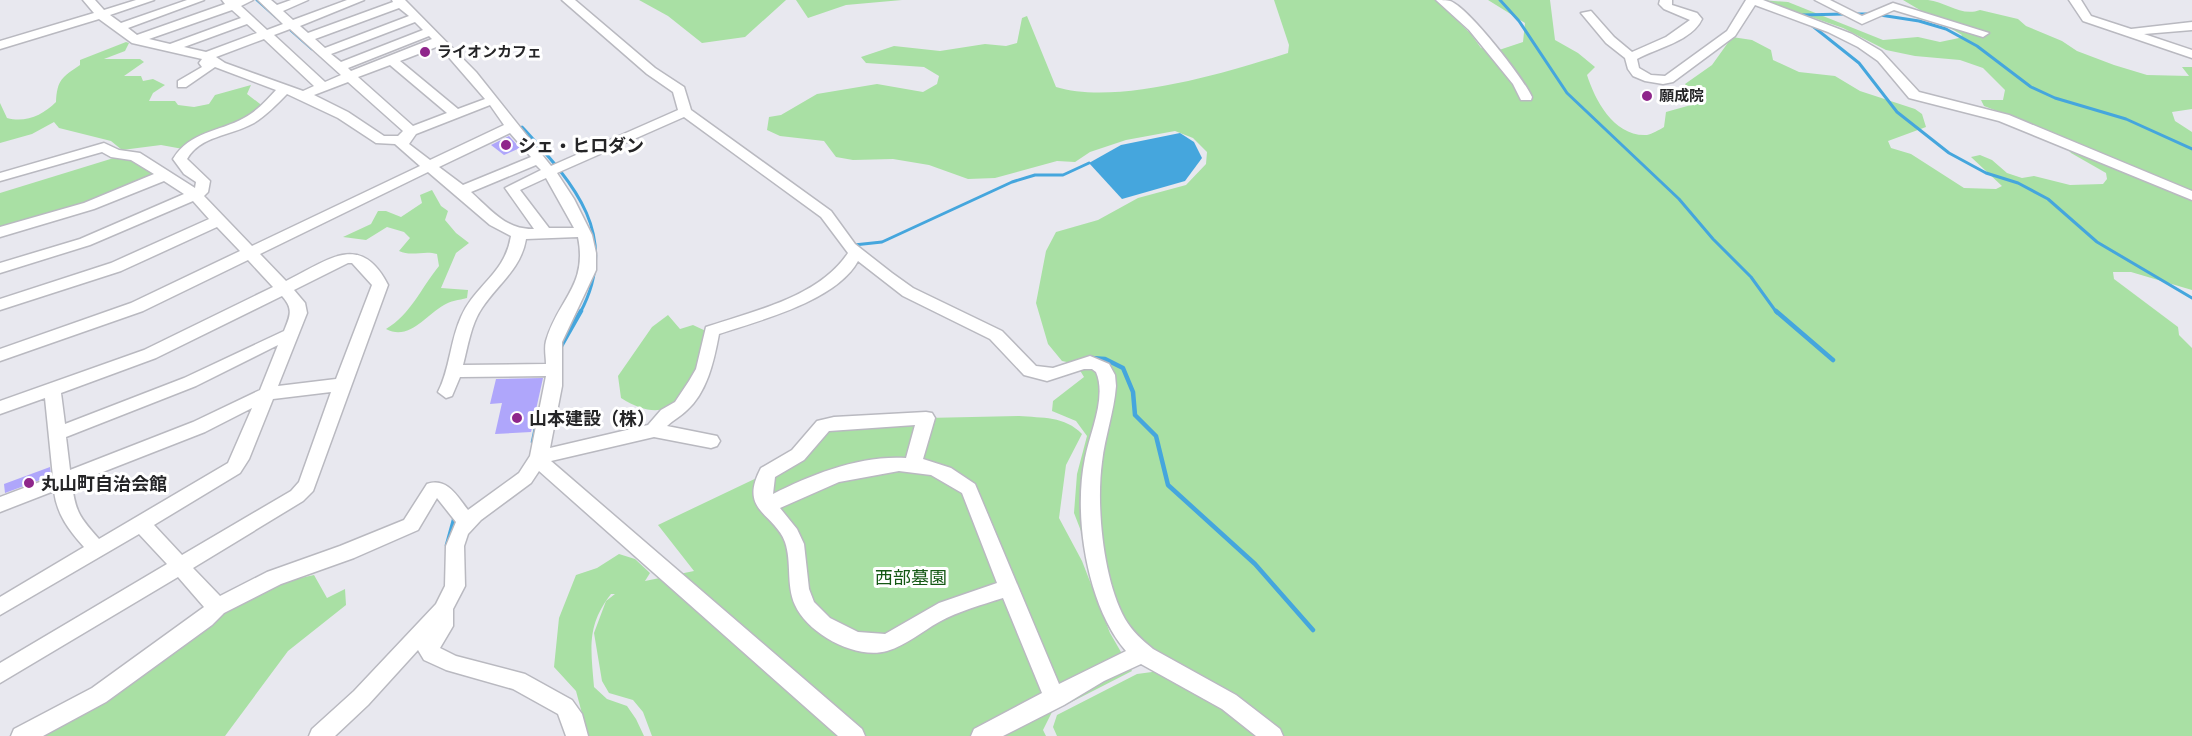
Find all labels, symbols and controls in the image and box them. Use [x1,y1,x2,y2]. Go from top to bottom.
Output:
place label: ライオンカフェ [437,43,542,61]
marker: ライオンカフェ [418,45,432,59]
place label: 願成院 [1659,87,1704,105]
marker: 願成院 [1640,89,1654,103]
place label: シェ・ヒロダン [518,135,644,156]
marker: シェ・ヒロダン [499,138,513,152]
place label: 山本建設（株） [529,408,655,429]
marker: 山本建設（株） [510,411,524,425]
place label: 丸山町自治会館 [41,473,167,494]
marker: 丸山町自治会館 [22,476,36,490]
park label: 西部墓園 [875,567,947,588]

